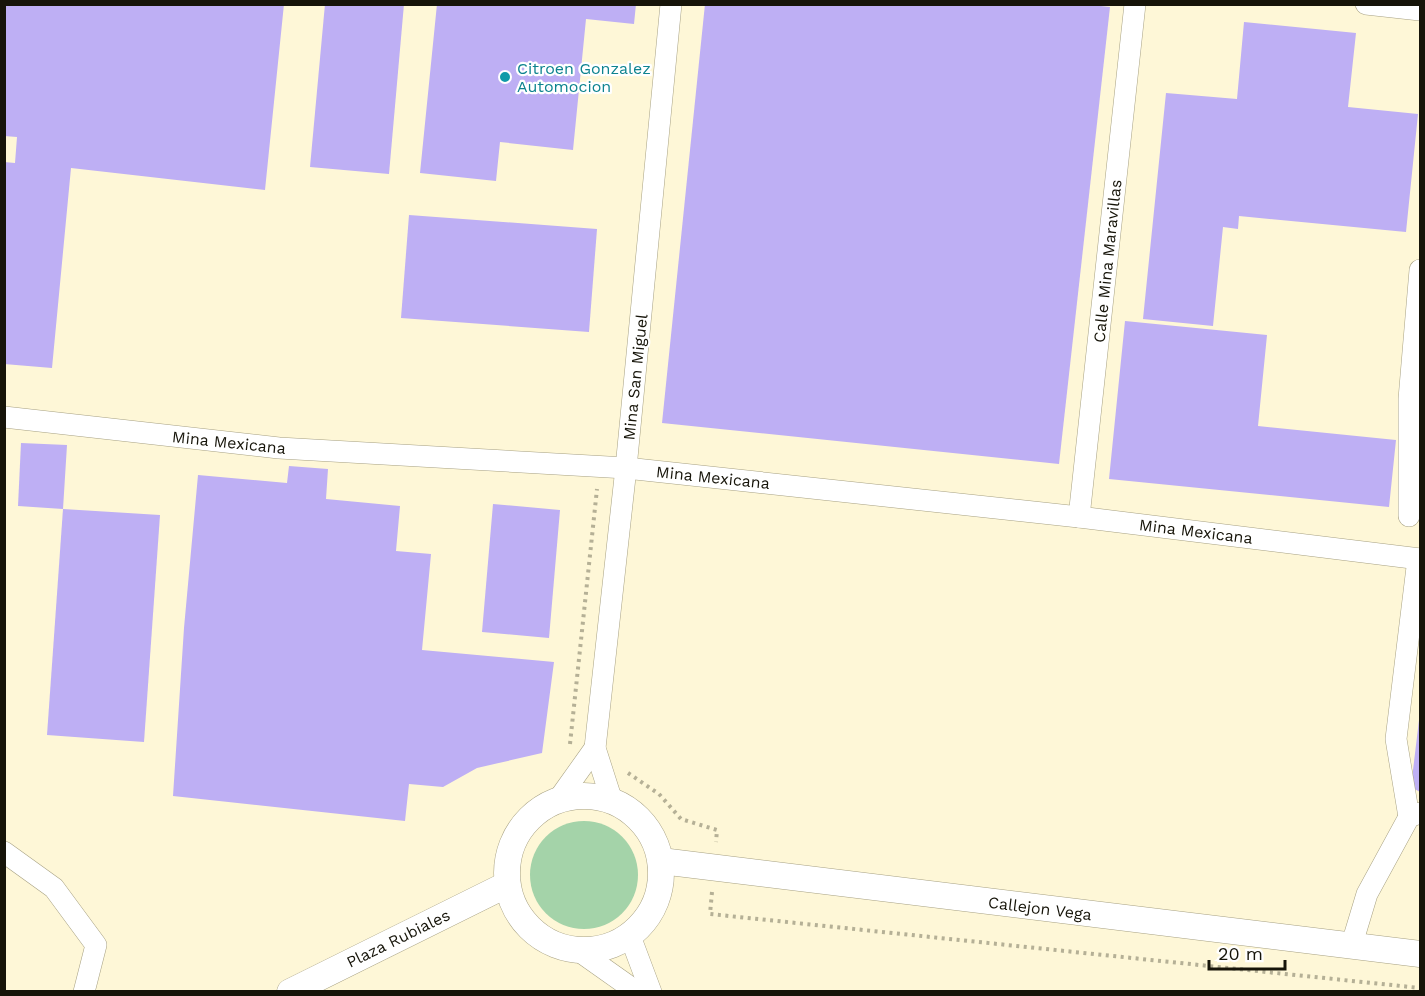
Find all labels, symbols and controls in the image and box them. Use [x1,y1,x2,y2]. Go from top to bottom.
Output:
place label: Citroen Gonzalez Automocion [517,59,651,96]
marker: Citroen Gonzalez Automocion [498,70,512,84]
street label: Calle Mina Maravillas [1089,178,1126,344]
street label: Mina San Miguel [619,313,652,441]
street label: Mina Mexicana [171,427,287,458]
street label: Mina Mexicana [655,462,771,493]
street label: Mina Mexicana [1138,515,1254,548]
street label: Callejon Vega [987,893,1093,924]
street label: Plaza Rubiales [343,905,453,972]
scale bar [1209,933,1286,971]
text: 20 m [1218,943,1263,964]

